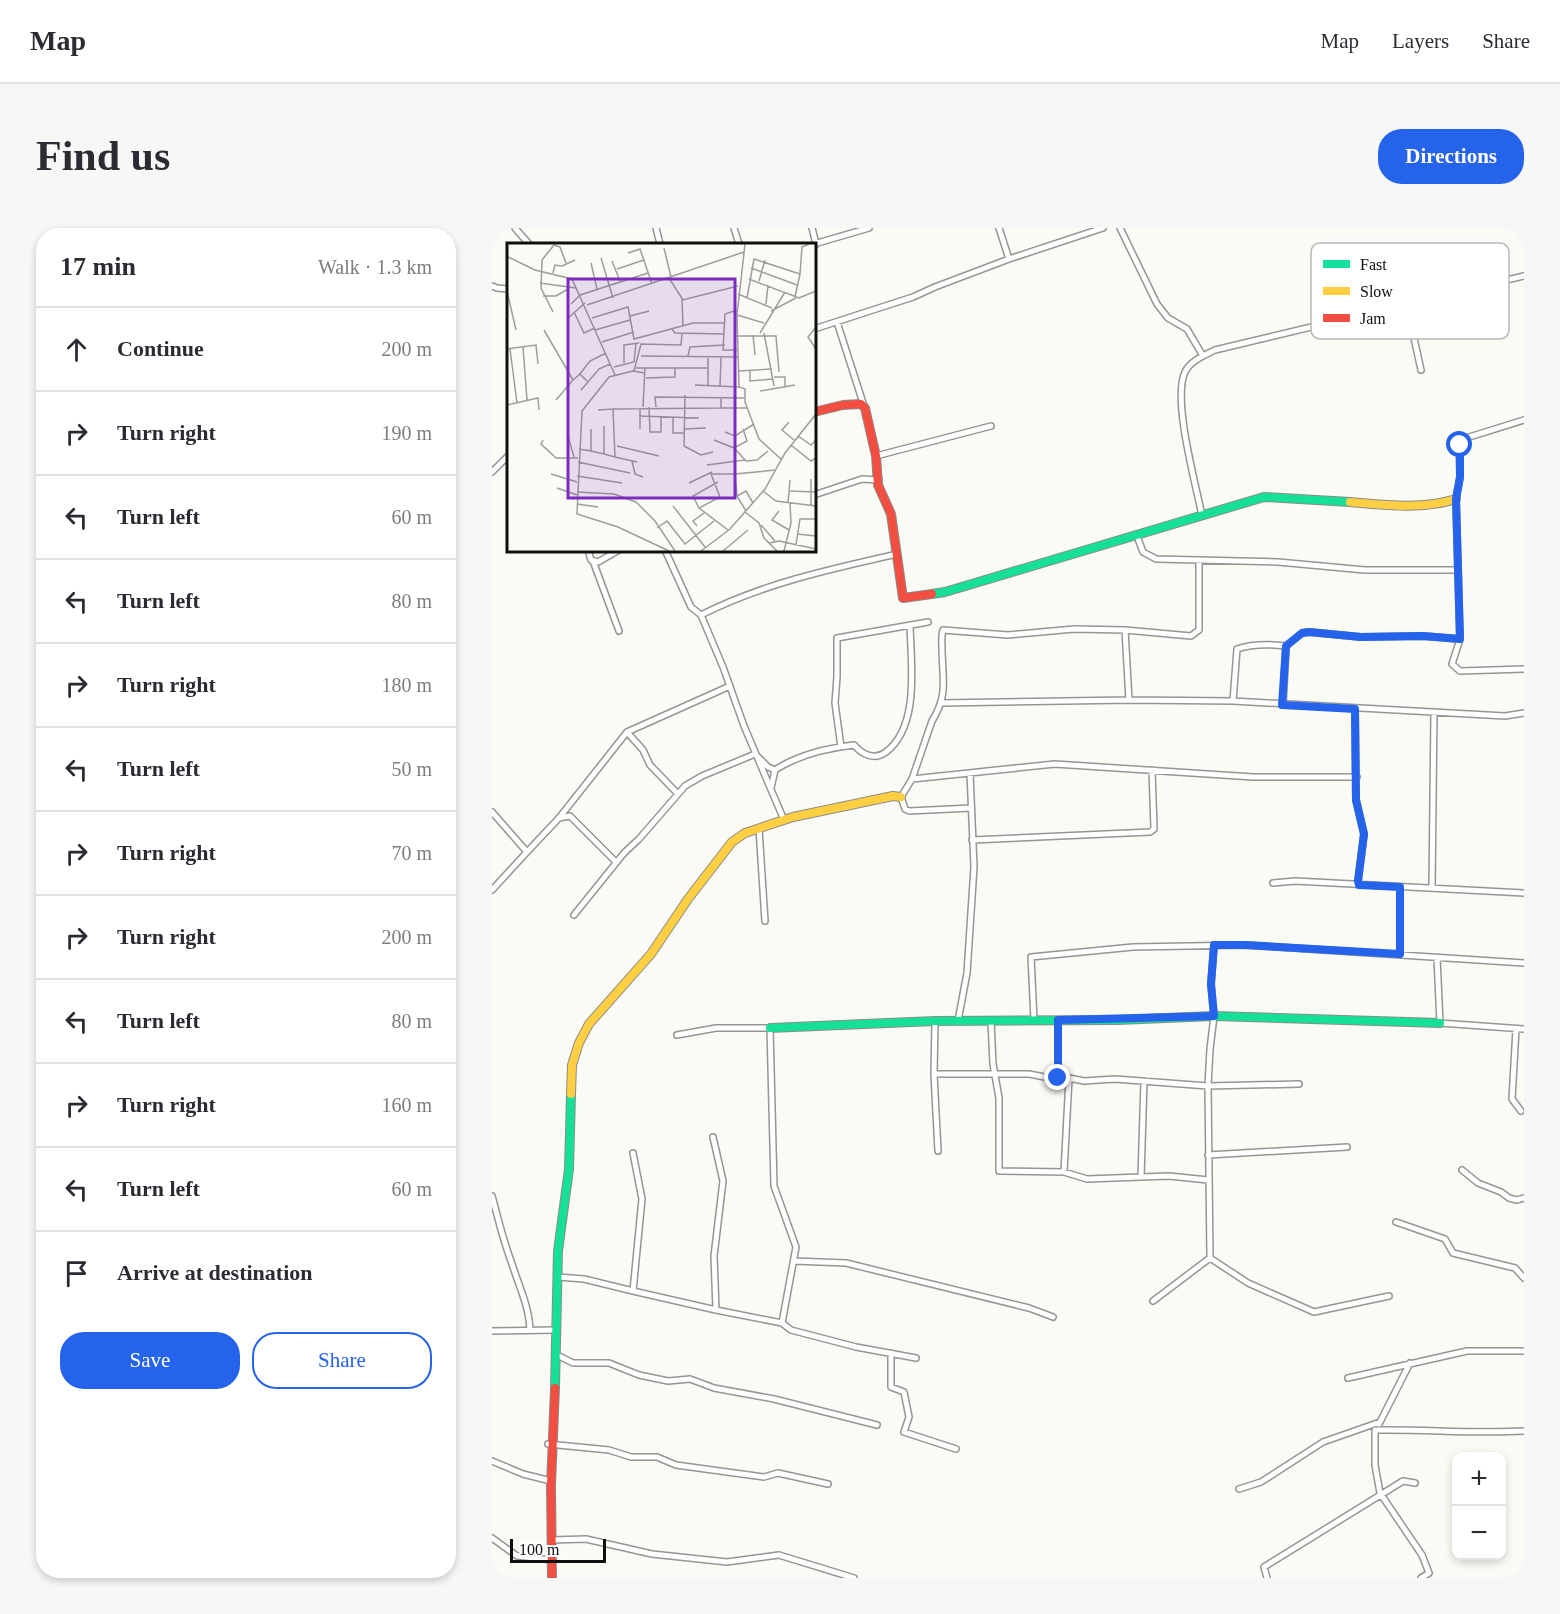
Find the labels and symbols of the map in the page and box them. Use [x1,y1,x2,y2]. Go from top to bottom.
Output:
inset map [507,243,816,552]
legend [1311,243,1509,339]
text: Fast [1360,256,1387,273]
text: Slow [1360,283,1393,300]
text: Jam [1360,310,1386,327]
route start [1446,431,1472,457]
route end [1044,1064,1070,1090]
scale bar [510,1536,606,1564]

